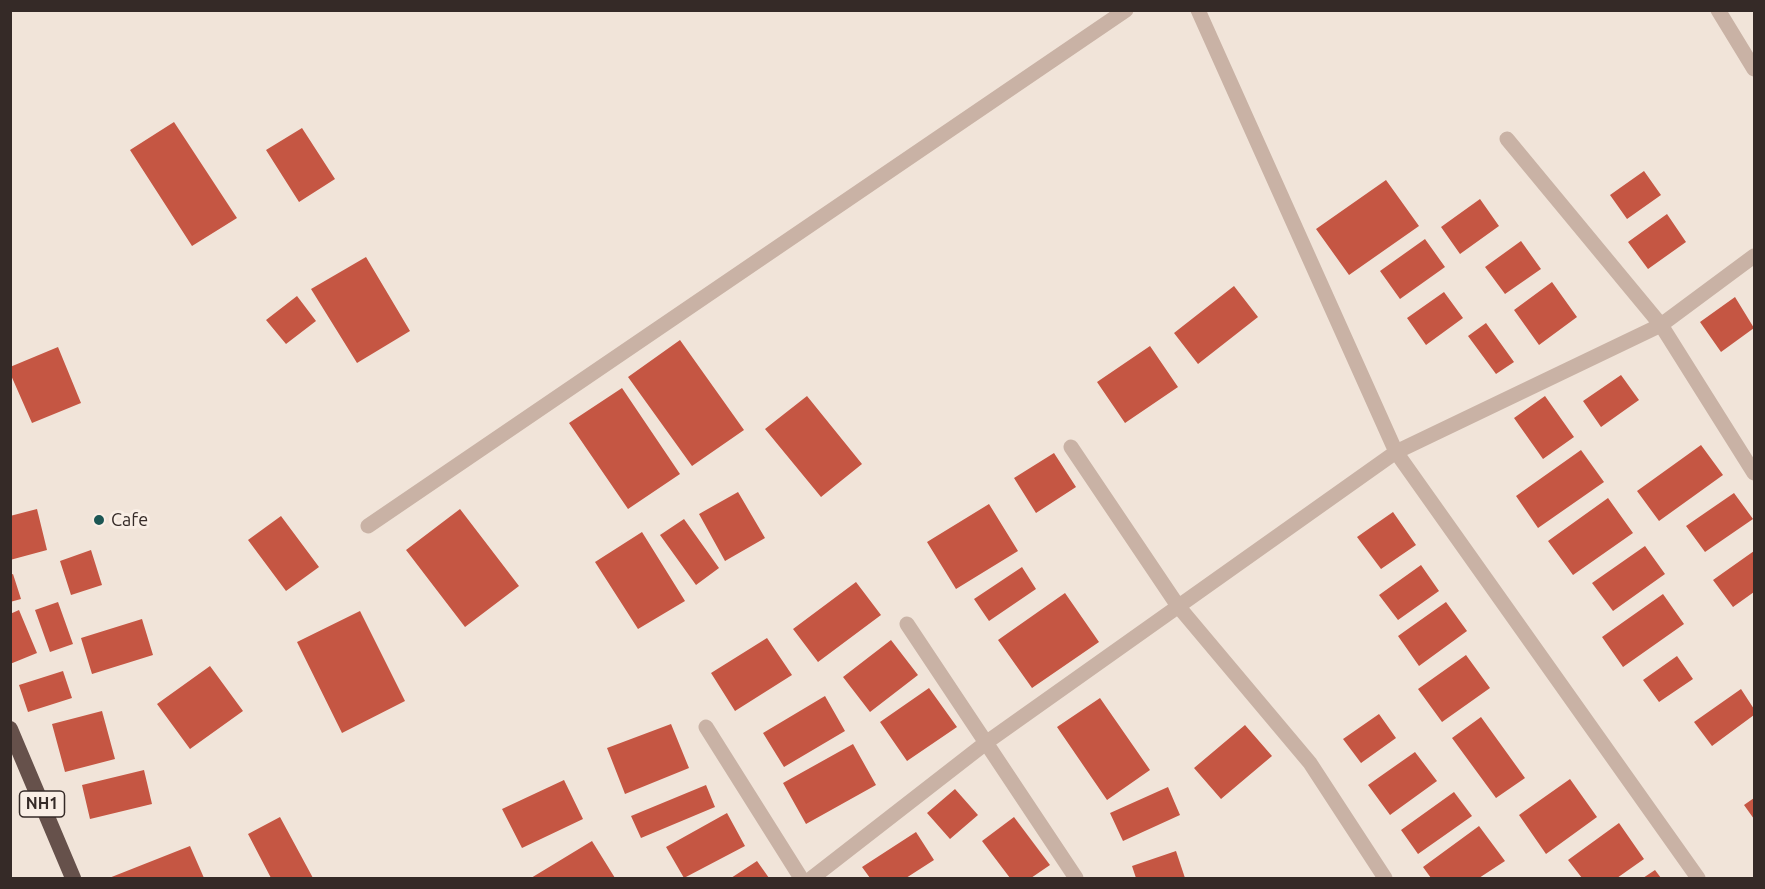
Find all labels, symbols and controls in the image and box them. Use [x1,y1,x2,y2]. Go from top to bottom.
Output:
place label: Cafe [111,509,148,531]
marker: Cafe [92,513,106,527]
road number: NH1 [20,791,64,817]

